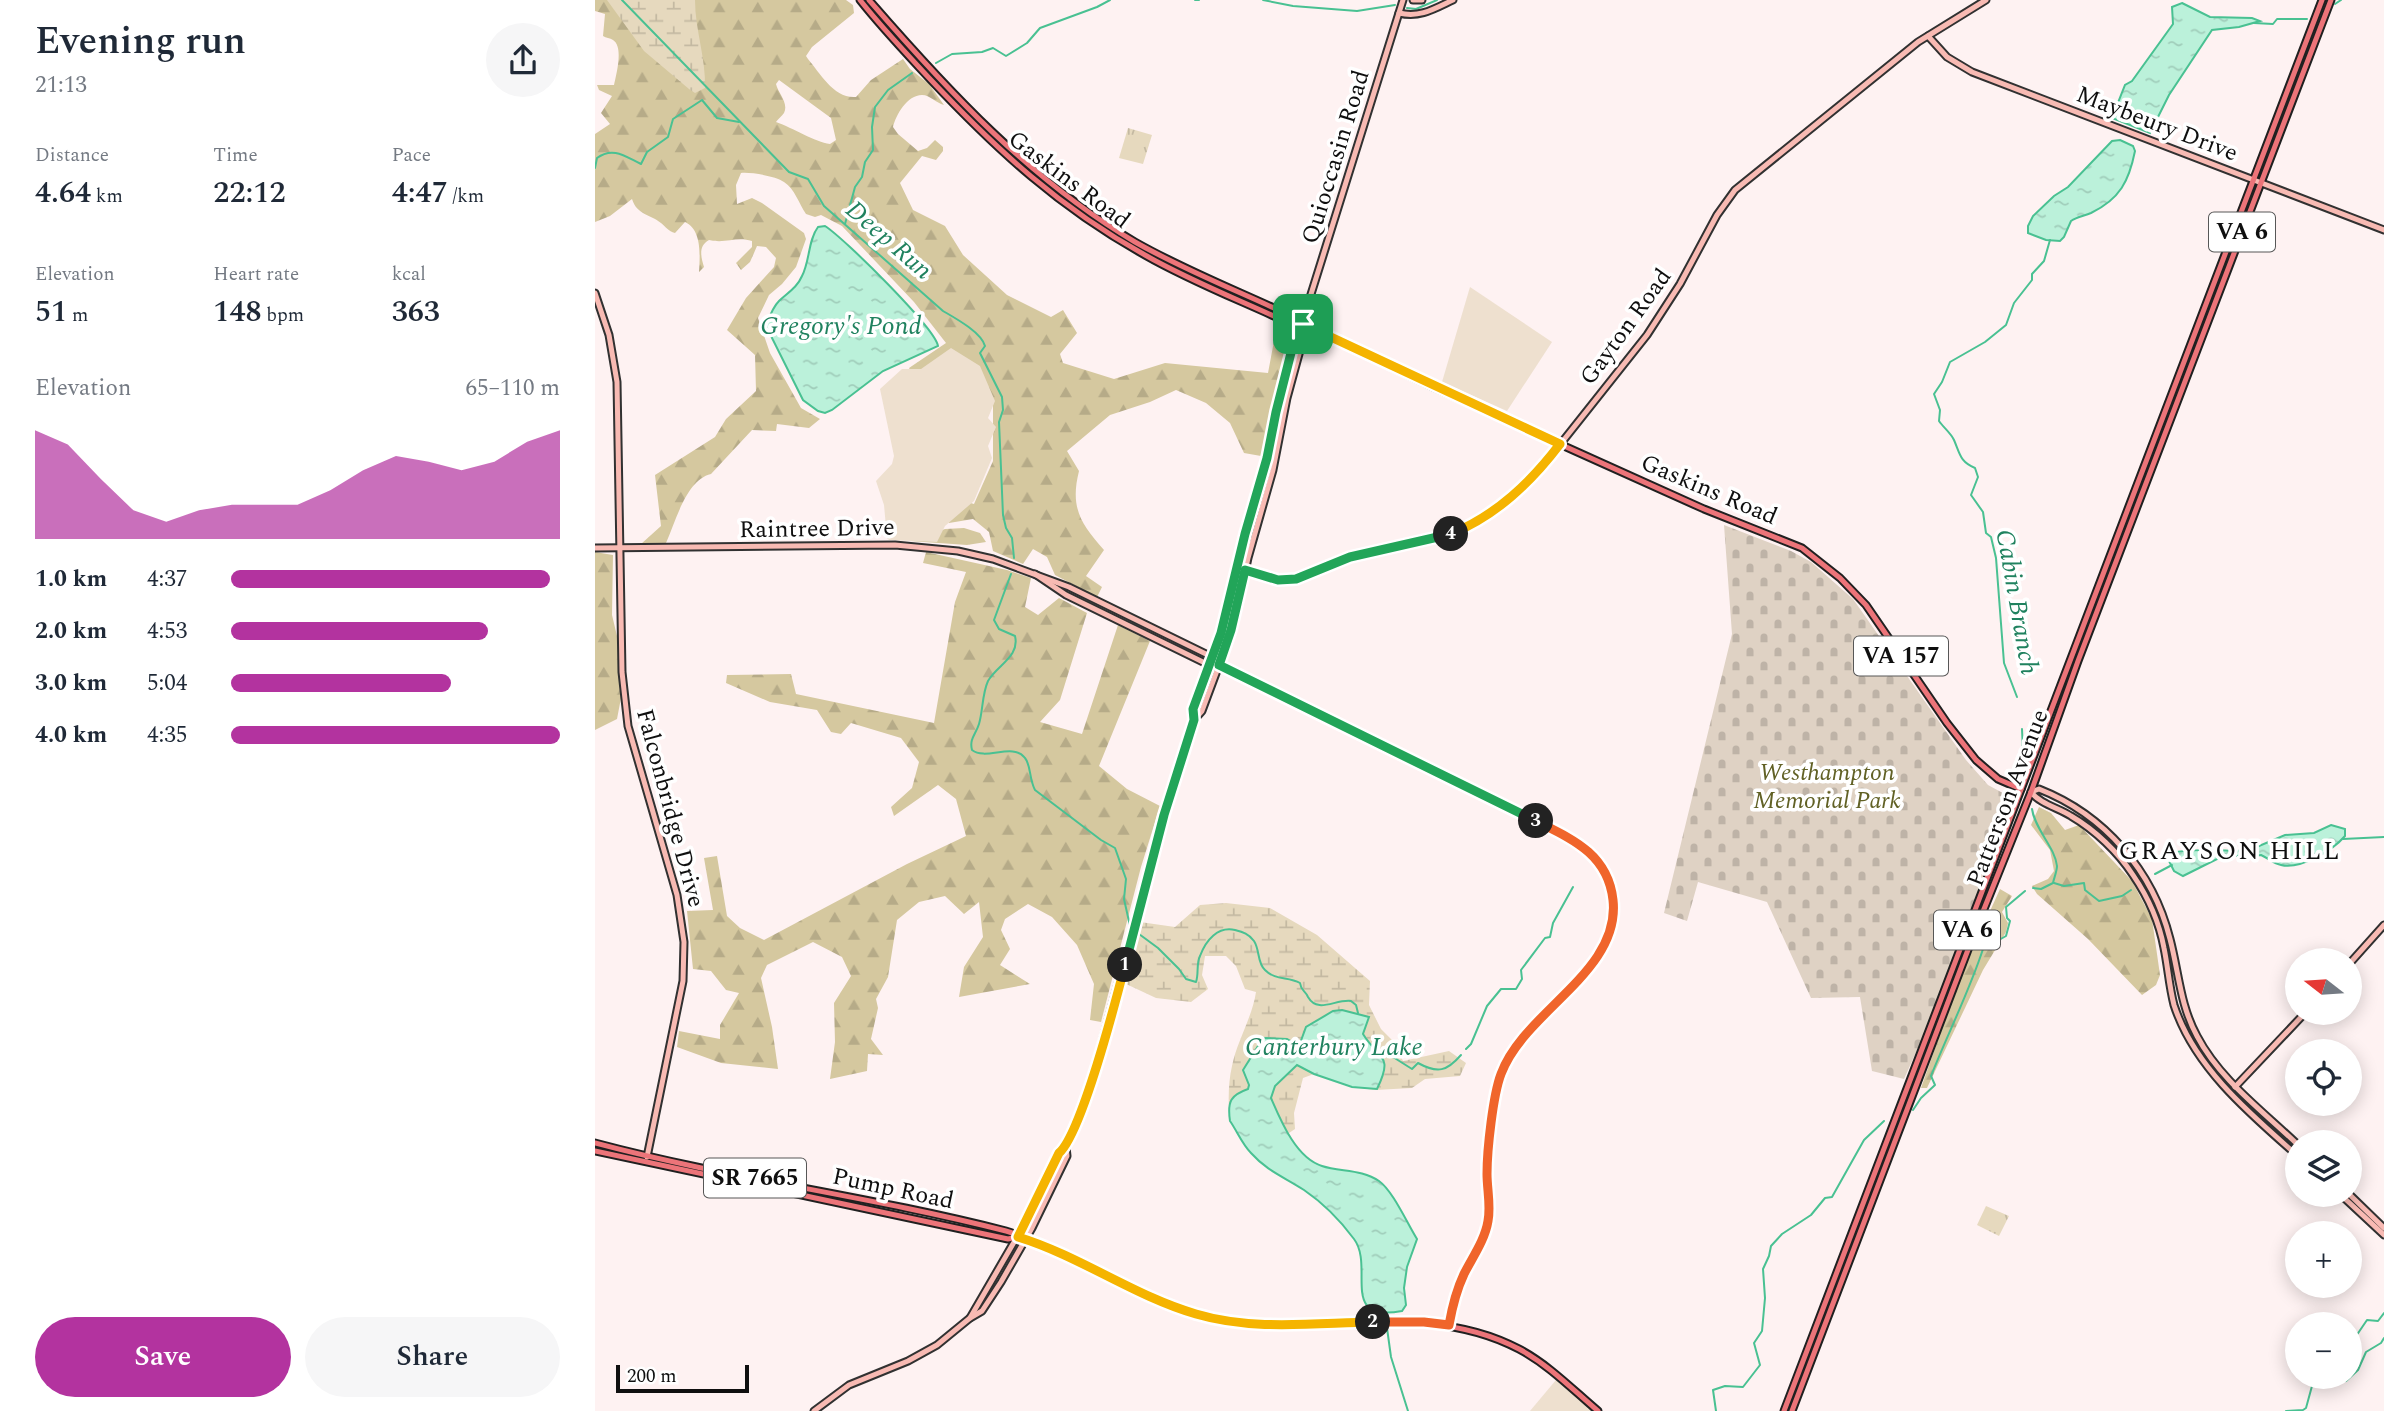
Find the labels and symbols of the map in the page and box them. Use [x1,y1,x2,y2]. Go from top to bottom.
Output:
street label: Quioccasin Road [1292,66,1380,248]
street label: Maybeury Drive [2071,77,2243,171]
street label: Gaskins Road [1000,122,1138,238]
water label: Deep Run [836,191,942,290]
road number: VA 6 [2209,213,2275,252]
street label: Gayton Road [1571,261,1681,393]
pin [1273,294,1333,354]
water label: Gregory's Pond [760,306,922,346]
street label: Gaskins Road [1635,445,1783,535]
street label: Raintree Drive [739,510,895,548]
pin: 4 [1433,516,1469,552]
water label: Cabin Branch [1985,526,2049,678]
road number: VA 157 [1854,636,1948,676]
street label: Patterson Avenue [1958,704,2058,892]
street label: Falconbridge Drive [626,705,714,911]
park label: Westhampton Memorial Park [1753,755,1901,819]
pin: 3 [1518,804,1553,838]
district label: GRAYSON HILL [2119,831,2341,871]
road number: VA 6 [1934,911,2000,950]
pin: 1 [1107,948,1143,982]
north arrow [2285,948,2363,1026]
water label: Canterbury Lake [1245,1027,1423,1067]
road number: SR 7665 [704,1158,806,1198]
street label: Pump Road [829,1159,957,1219]
pin: 2 [1355,1304,1391,1340]
scale bar [616,1362,749,1394]

